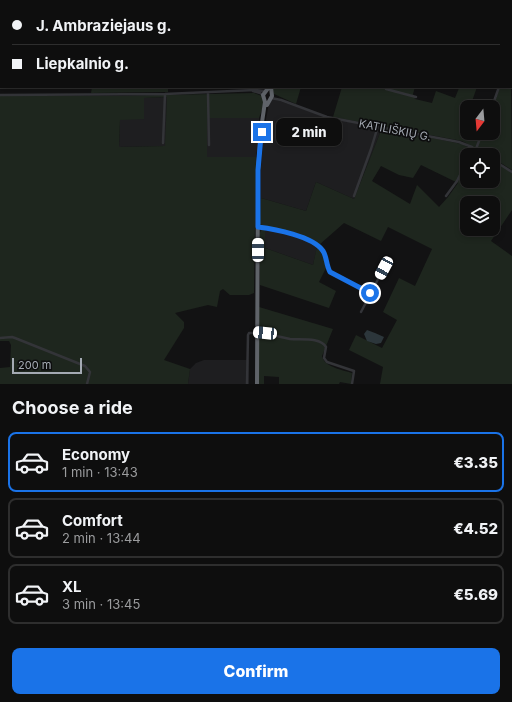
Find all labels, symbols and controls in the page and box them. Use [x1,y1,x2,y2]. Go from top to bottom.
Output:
text: J. Ambraziejaus g. [36,16,171,35]
text: Liepkalnio g. [36,54,129,73]
north arrow [460,100,500,140]
map controls [460,100,500,236]
street label: KATILIŠKIŲ G. [358,116,432,144]
callout: 2 min [276,118,342,146]
route end [253,123,271,141]
text: 2 min [291,124,327,140]
button: locate [460,148,500,188]
button: layers [460,196,500,236]
car [252,238,264,262]
car [373,255,395,281]
route start [361,284,379,302]
car [252,326,278,340]
scale bar [12,356,82,375]
text: 200 m [18,358,51,372]
text: Choose a ride [12,397,133,418]
icon: car [14,444,50,480]
text: Economy [62,445,130,464]
text: €3.35 [453,453,498,472]
text: 1 min · 13:43 [62,464,138,480]
icon: car [14,510,50,546]
text: Comfort [62,511,123,530]
text: €4.52 [453,519,498,538]
text: 2 min · 13:44 [62,530,141,546]
icon: car [14,576,50,612]
text: XL [62,577,82,596]
text: €5.69 [453,585,498,604]
text: 3 min · 13:45 [62,596,140,612]
button: Confirm [12,648,500,694]

